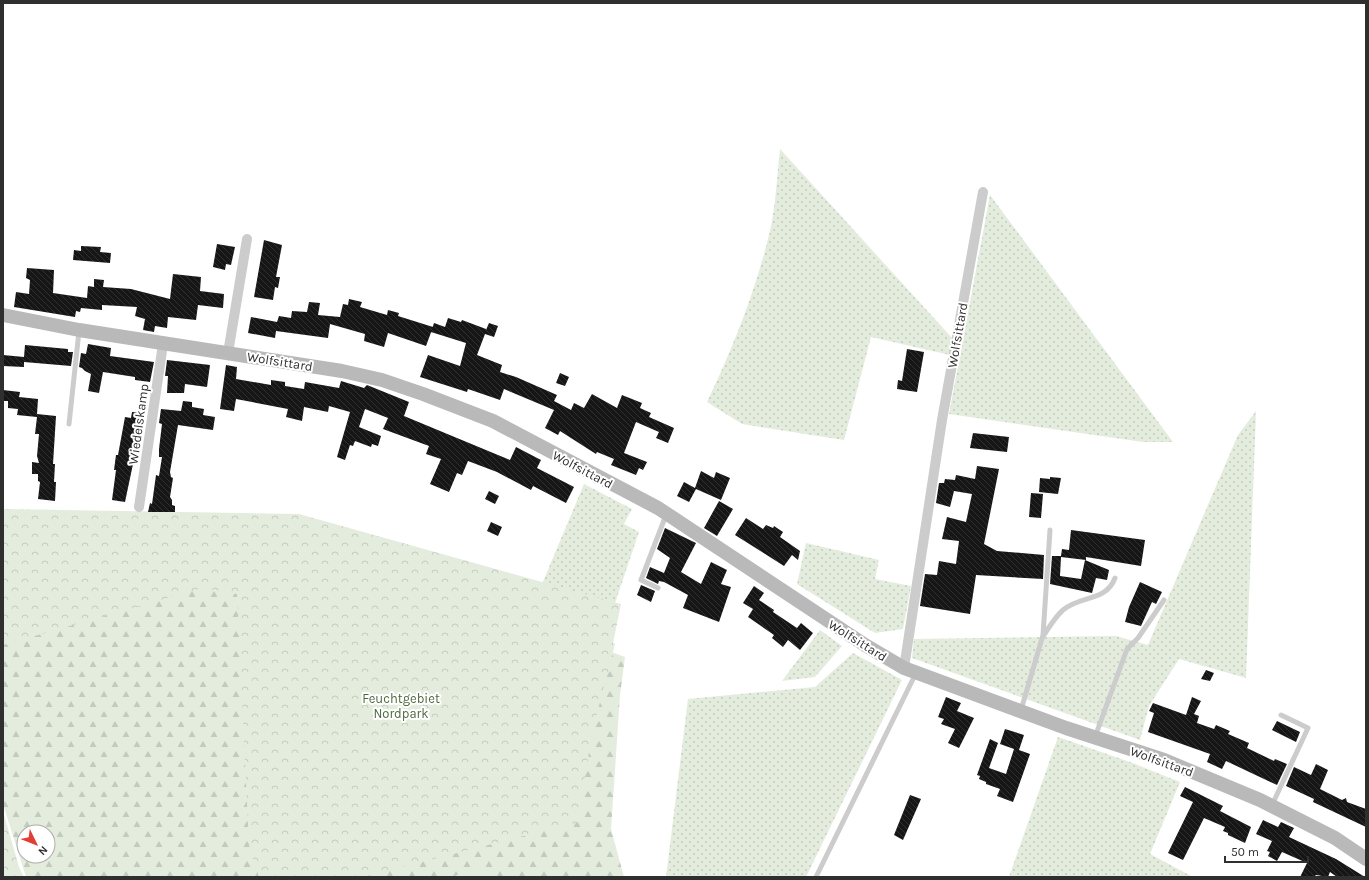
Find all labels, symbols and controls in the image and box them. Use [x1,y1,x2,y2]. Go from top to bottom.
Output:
street label: Wolfsittard [944,301,971,369]
street label: Wolfsittard [246,349,314,374]
street label: Wiedelskamp [125,383,152,465]
street label: Wolfsittard [550,447,615,492]
street label: Wolfsittard [826,617,890,664]
park label: Feuchtgebiet Nordpark [362,691,440,721]
street label: Wolfsittard [1128,743,1195,780]
north arrow [16,824,56,864]
scale bar [1225,838,1308,864]
text: N [36,843,50,858]
text: 50 m [1231,845,1259,859]

